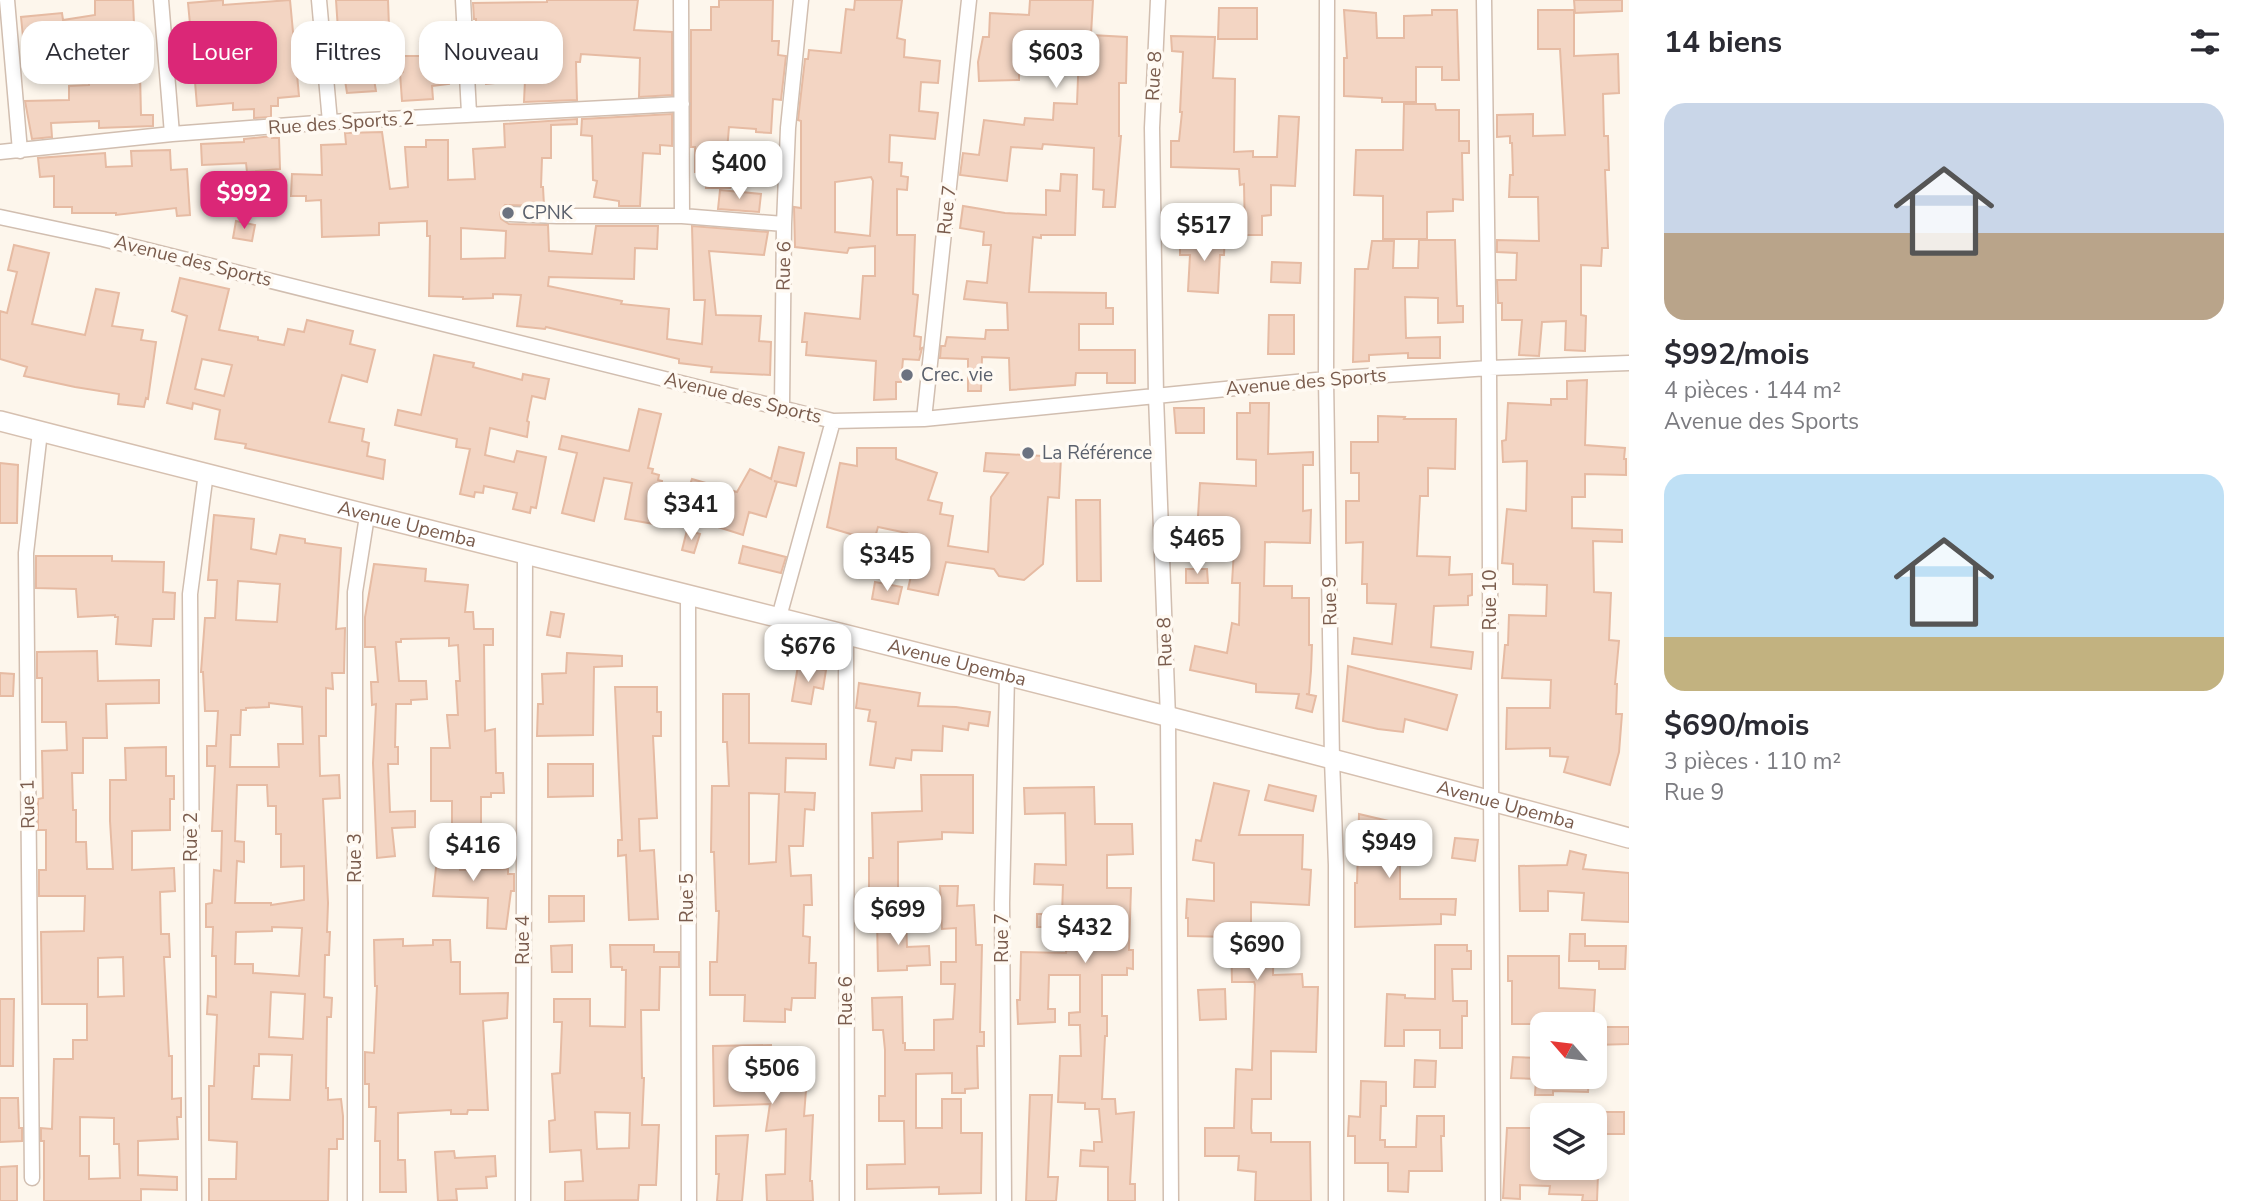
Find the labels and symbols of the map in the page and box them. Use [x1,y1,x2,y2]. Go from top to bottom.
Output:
pin: $603 [1015,31,1097,90]
street label: Rue 8 [1140,50,1168,102]
street label: Rue des Sports 2 [267,105,415,141]
pin: $400 [698,142,780,201]
pin: $992 [203,172,285,231]
street label: Rue 7 [931,184,963,236]
place label: CPNK [522,200,574,226]
pin: $517 [1163,204,1245,263]
marker: CPNK [500,205,516,221]
street label: Avenue des Sports [112,229,274,293]
street label: Rue 6 [771,241,797,291]
place label: Crec. vie [921,362,993,388]
street label: Avenue des Sports [1225,362,1387,402]
street label: Avenue des Sports [662,366,824,430]
marker: Crec. vie [899,367,915,383]
place label: La Référence [1042,440,1152,466]
marker: La Référence [1020,445,1036,461]
pin: $341 [650,482,732,542]
street label: Avenue Upemba [335,494,479,554]
pin: $465 [1156,516,1238,576]
pin: $345 [846,534,928,593]
street label: Rue 10 [1477,569,1503,631]
street label: Rue 9 [1317,576,1343,626]
street label: Rue 8 [1151,617,1179,667]
pin: $676 [767,624,849,684]
street label: Avenue Upemba [885,633,1029,693]
street label: Avenue Upemba [1434,774,1578,836]
street label: Rue 1 [15,779,41,829]
street label: Rue 2 [178,812,204,862]
pin: $949 [1348,820,1430,880]
pin: $416 [432,824,514,883]
street label: Rue 3 [342,833,368,883]
street label: Rue 5 [674,873,700,923]
pin: $699 [857,888,939,947]
pin: $432 [1044,906,1126,965]
street label: Rue 7 [989,913,1015,963]
street label: Rue 4 [510,915,536,965]
pin: $690 [1216,922,1298,982]
street label: Rue 6 [833,976,859,1026]
north arrow [1530,1012,1606,1088]
pin: $506 [731,1046,813,1106]

